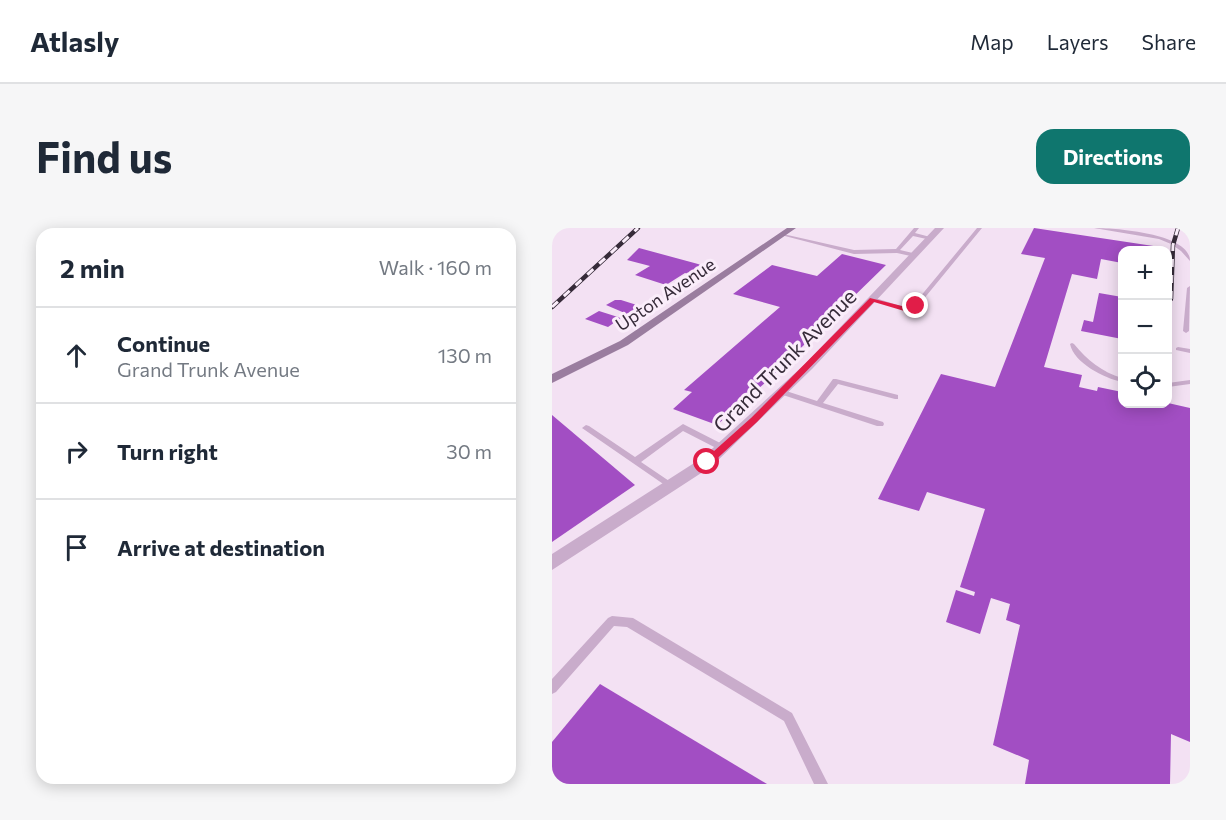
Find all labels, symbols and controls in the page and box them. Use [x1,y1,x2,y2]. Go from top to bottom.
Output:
text: Atlasly [30,24,119,58]
text: Map [970,29,1014,54]
text: Layers [1047,29,1109,54]
text: Share [1142,29,1196,54]
button: Directions [1036,129,1190,184]
text: Find us [36,130,172,182]
map controls [1118,246,1172,408]
button: + [1118,246,1172,300]
text: 2 min [60,252,125,283]
street label: Upton Avenue [611,253,719,335]
text: Walk · 160 m [379,255,492,279]
street label: Grand Trunk Avenue [707,283,861,437]
route end [902,292,928,318]
button: − [1118,300,1172,354]
text: Continue [117,330,210,357]
icon: ahead [60,339,93,372]
text: 130 m [438,343,492,367]
button: locate [1118,354,1172,408]
text: Grand Trunk Avenue [117,357,300,381]
icon: right [60,435,93,468]
text: Turn right [117,438,218,465]
text: 30 m [446,439,492,463]
route start [693,448,719,474]
icon: arrive [60,531,93,564]
text: Arrive at destination [117,534,325,561]

